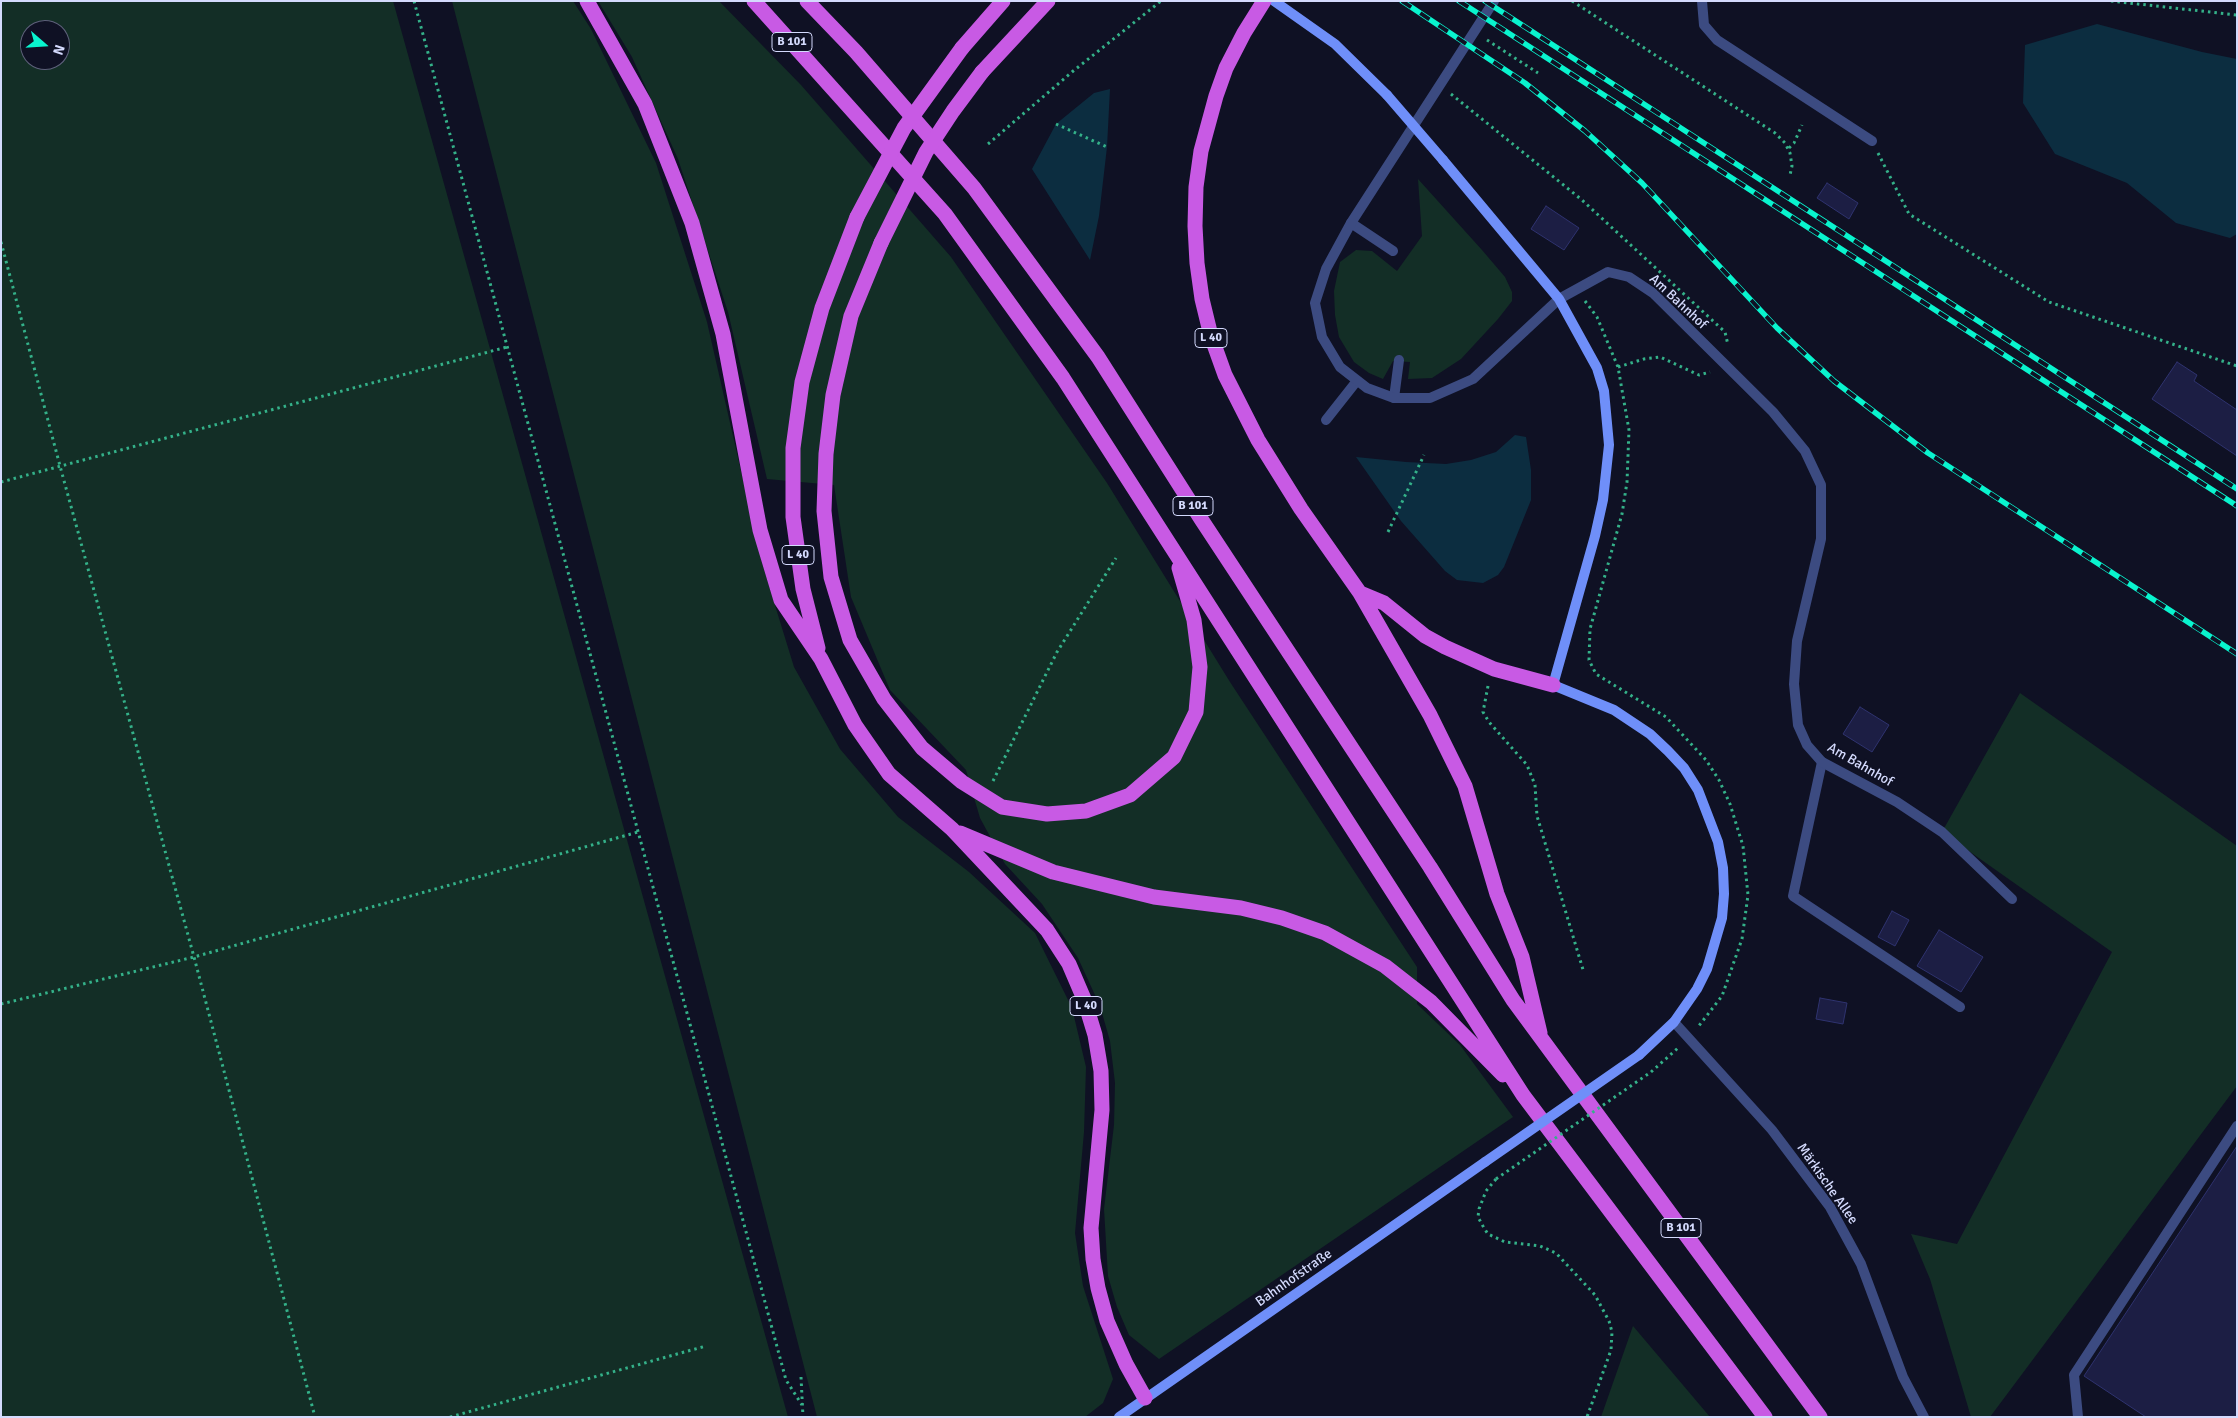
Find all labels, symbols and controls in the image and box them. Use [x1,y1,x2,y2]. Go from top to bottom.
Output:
north arrow [20,20,70,70]
road number: B 101 [772,32,812,52]
text: N [49,42,68,57]
street label: Am Bahnhof [1646,271,1710,333]
road number: L 40 [1195,328,1227,348]
road number: B 101 [1173,496,1213,516]
road number: L 40 [782,546,814,564]
street label: Am Bahnhof [1824,739,1896,791]
road number: L 40 [1070,996,1102,1016]
street label: Märkische Allee [1793,1140,1861,1228]
road number: B 101 [1661,1218,1701,1238]
street label: Bahnhofstraße [1253,1246,1335,1310]

